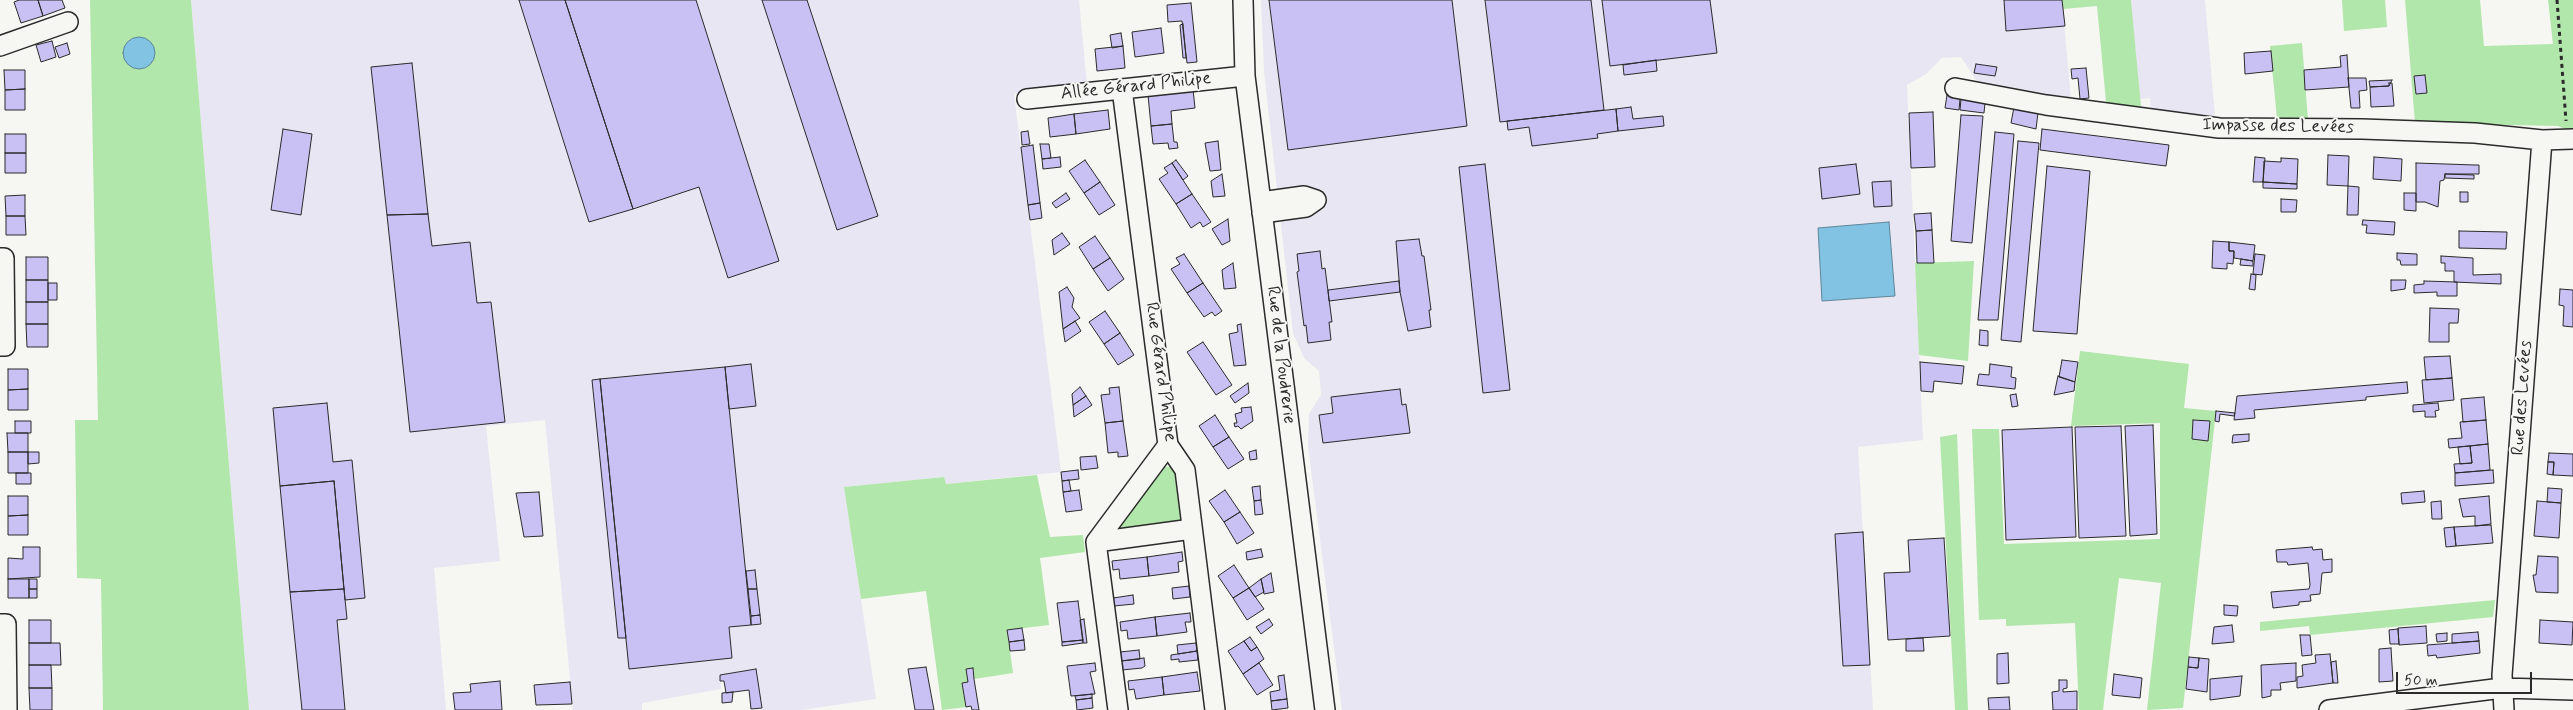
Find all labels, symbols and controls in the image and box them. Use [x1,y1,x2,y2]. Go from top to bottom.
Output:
street label: Allée Gérard Philipe [1060,68,1212,106]
street label: Impasse des Levées [2202,115,2354,139]
street label: Rue de la Poudrerie [1261,285,1299,425]
street label: Rue Gérard Philipe [1140,301,1180,443]
street label: Rue des Levées [2508,340,2538,456]
scale bar [2398,662,2534,694]
text: 50 m [2404,671,2438,691]

